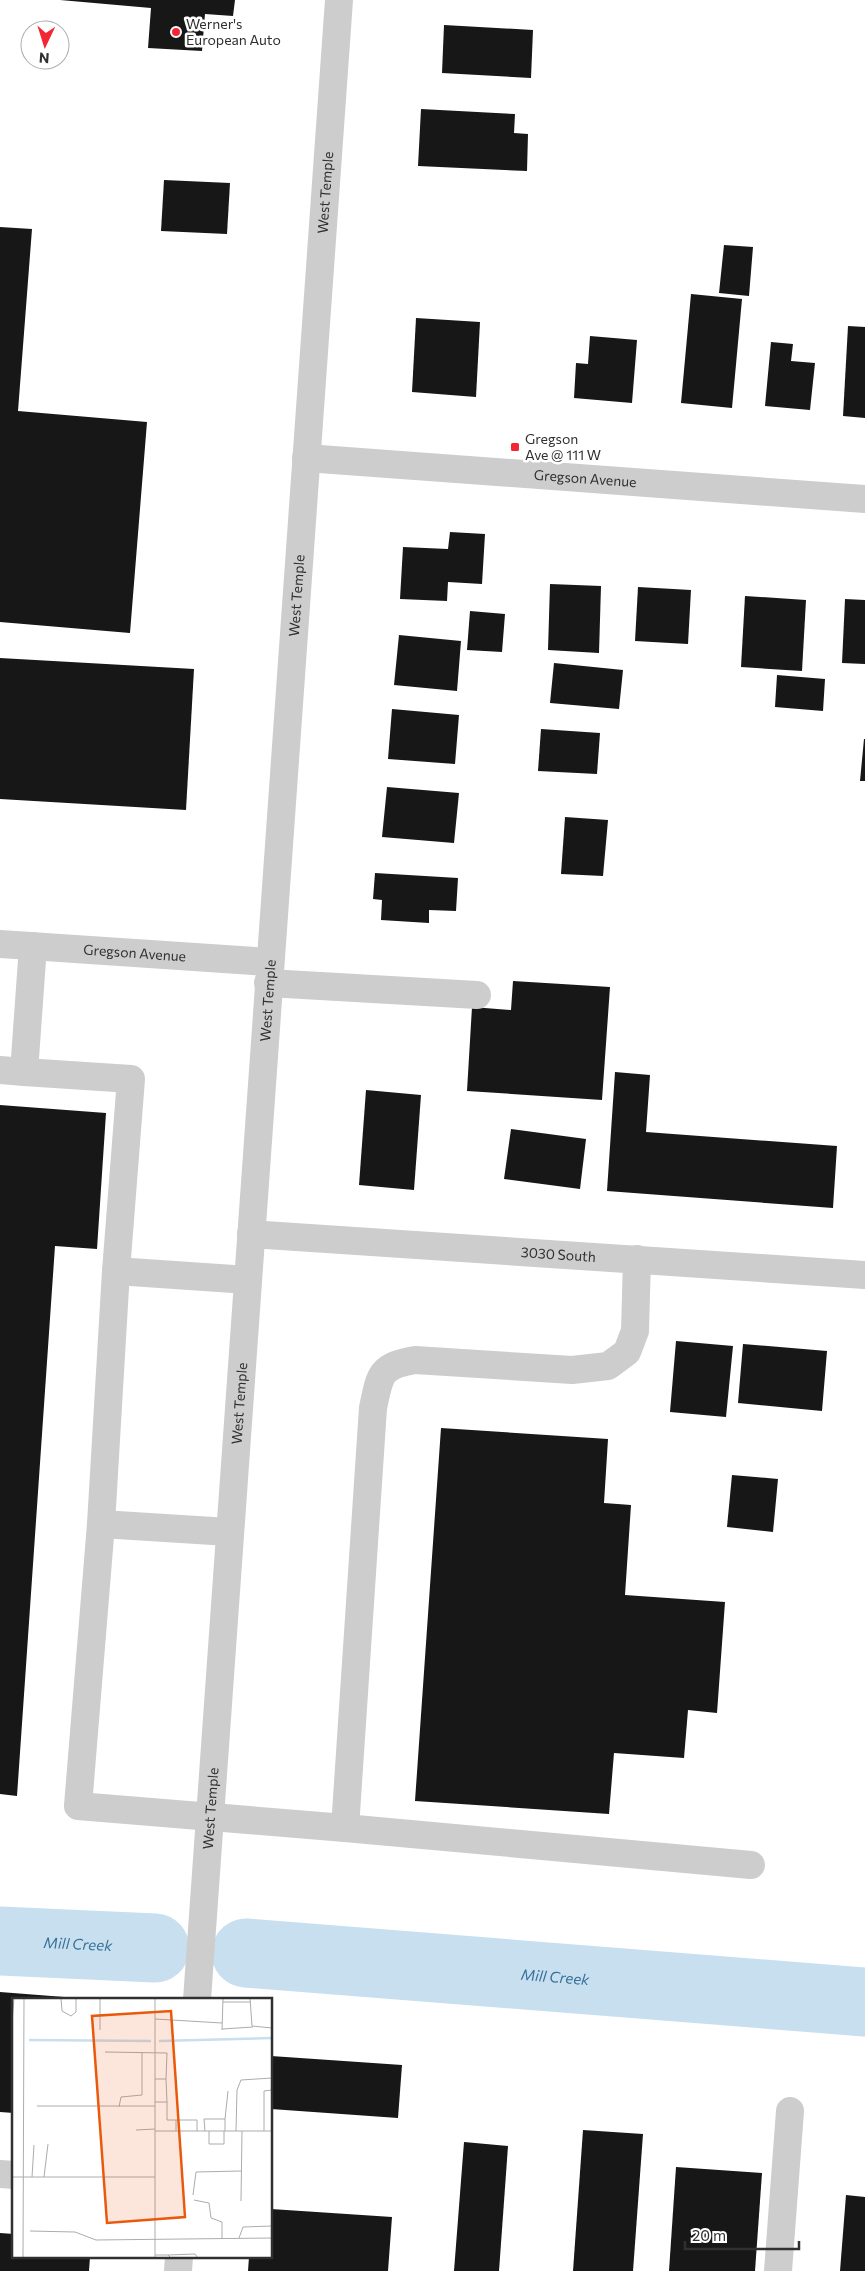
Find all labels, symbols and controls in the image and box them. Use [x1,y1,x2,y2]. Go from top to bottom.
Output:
place label: Werner's European Auto [186,15,281,48]
north arrow [20,20,70,70]
marker: Werner's European Auto [170,26,182,38]
text: N [38,50,50,67]
street label: West Temple [313,151,336,234]
place label: Gregson Ave @ 111 W [525,430,601,463]
marker: Gregson Ave @ 111 W [509,441,521,453]
street label: Gregson Avenue [533,466,637,490]
street label: West Temple [285,554,308,637]
street label: Gregson Avenue [83,941,187,964]
street label: West Temple [256,959,279,1042]
street label: 3030 South [520,1243,596,1265]
street label: West Temple [227,1362,250,1445]
street label: West Temple [199,1767,221,1850]
water label: Mill Creek [43,1933,114,1954]
water label: Mill Creek [520,1965,591,1988]
inset map [12,1998,272,2258]
scale bar [685,2218,799,2250]
text: 20 m [692,2226,726,2244]

